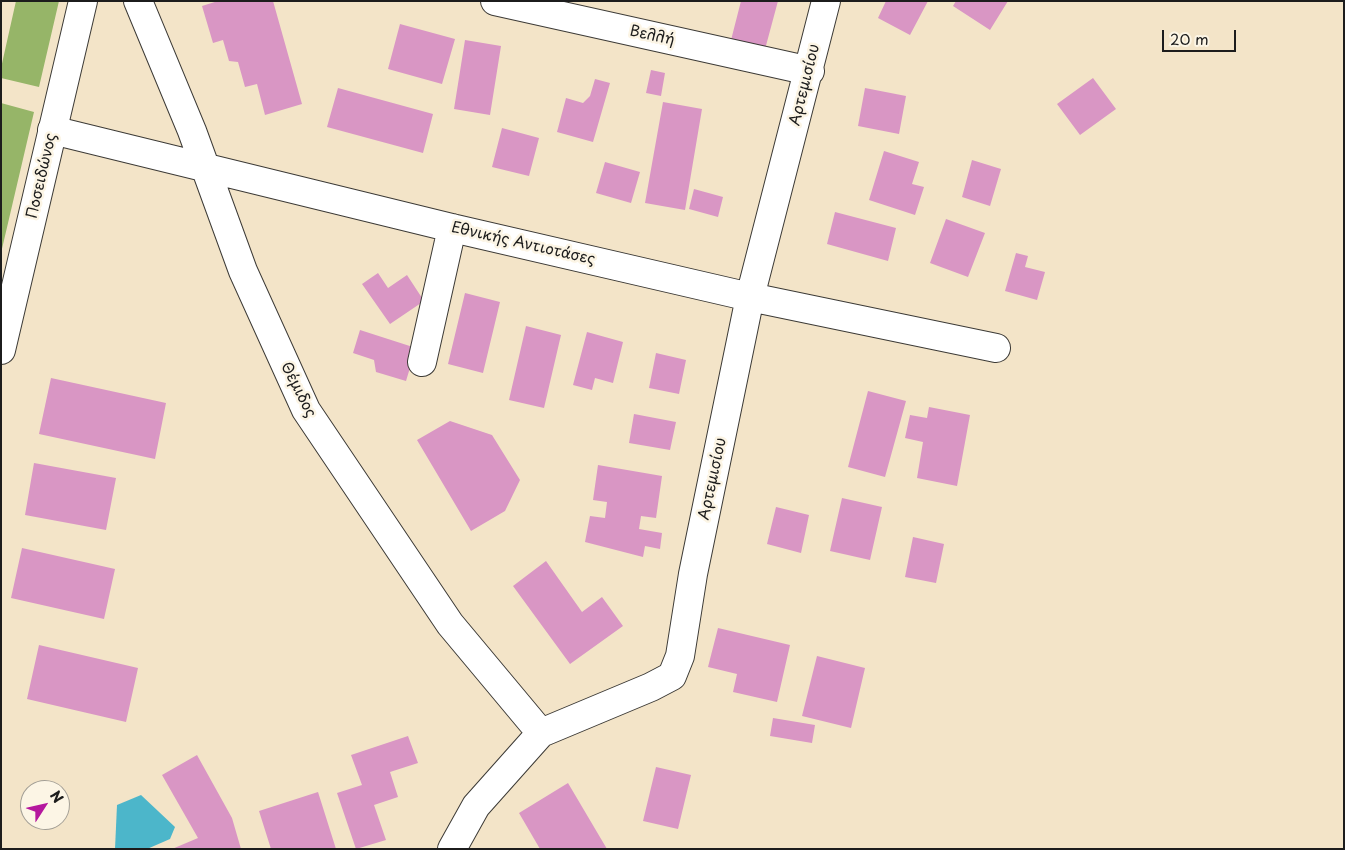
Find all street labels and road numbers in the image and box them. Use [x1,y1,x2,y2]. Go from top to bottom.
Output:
street label: Βελλή [628,22,676,50]
street label: Αρτεμισίου [786,42,824,128]
street label: Ποσειδώνος [23,132,61,220]
street label: Εθνικής Αντιοτάσες [449,219,597,269]
street label: Θέμιδος [276,359,320,421]
street label: Αρτεμισίου [695,436,731,522]

